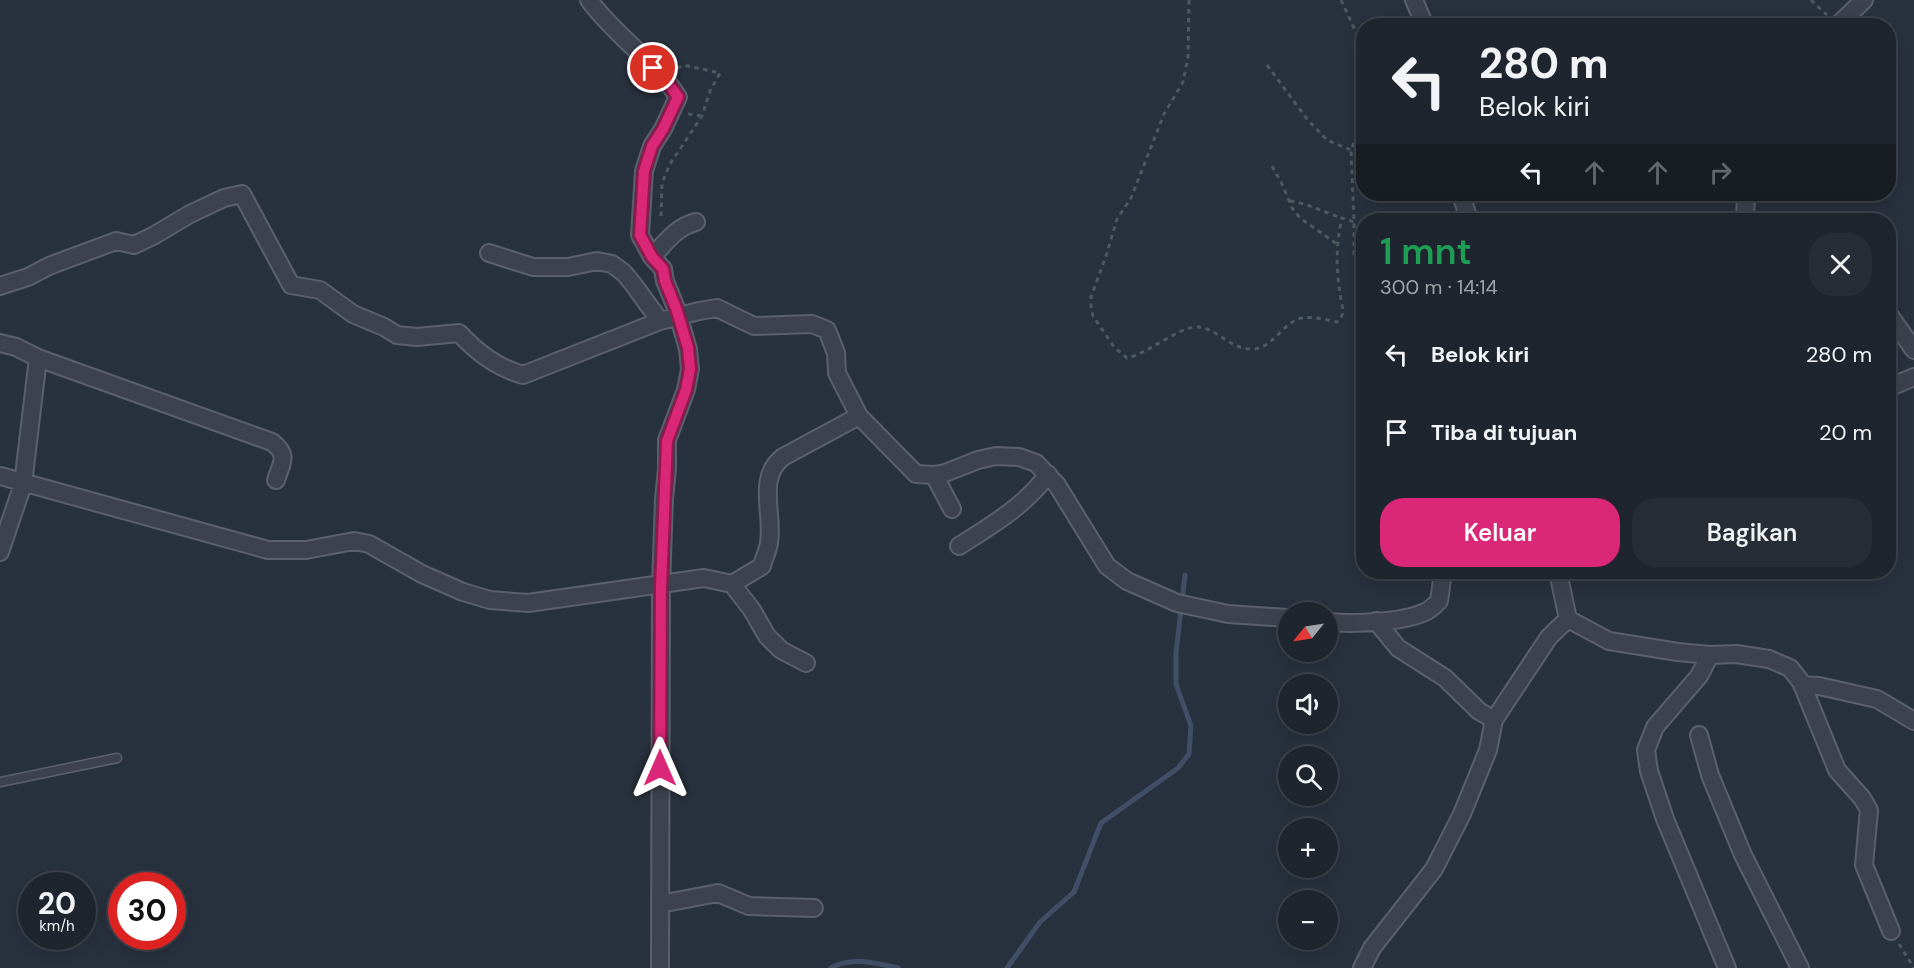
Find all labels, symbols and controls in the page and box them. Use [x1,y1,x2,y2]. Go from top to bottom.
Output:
text: 280 m [1479,36,1609,91]
pin [627,42,678,93]
icon: left [1380,42,1458,120]
icon: arrive [636,51,669,84]
text: Belok kiri [1479,89,1590,124]
icon: left [1515,156,1548,189]
icon: ahead [1578,156,1611,189]
icon: ahead [1641,156,1674,189]
icon: right [1704,156,1737,189]
text: 1 mnt [1380,228,1472,275]
button: close [1809,233,1872,296]
text: 300 m · 14:14 [1380,274,1498,300]
icon: left [1380,338,1413,371]
text: Belok kiri [1431,340,1529,369]
text: 280 m [1806,340,1872,369]
icon: arrive [1380,416,1413,449]
text: Tiba di tujuan [1431,418,1577,447]
text: 20 m [1819,418,1872,447]
button: Keluar [1380,498,1620,567]
button: Bagikan [1632,498,1872,567]
north arrow [1278,602,1338,662]
map controls [1278,602,1338,950]
button: sound [1278,674,1338,734]
position arrow [628,736,692,800]
button: search [1278,746,1338,806]
button: + [1278,818,1338,878]
speed limit sign: 30 [108,872,186,950]
text: 20 [38,884,76,923]
button: − [1278,890,1338,950]
text: km/h [39,916,75,936]

